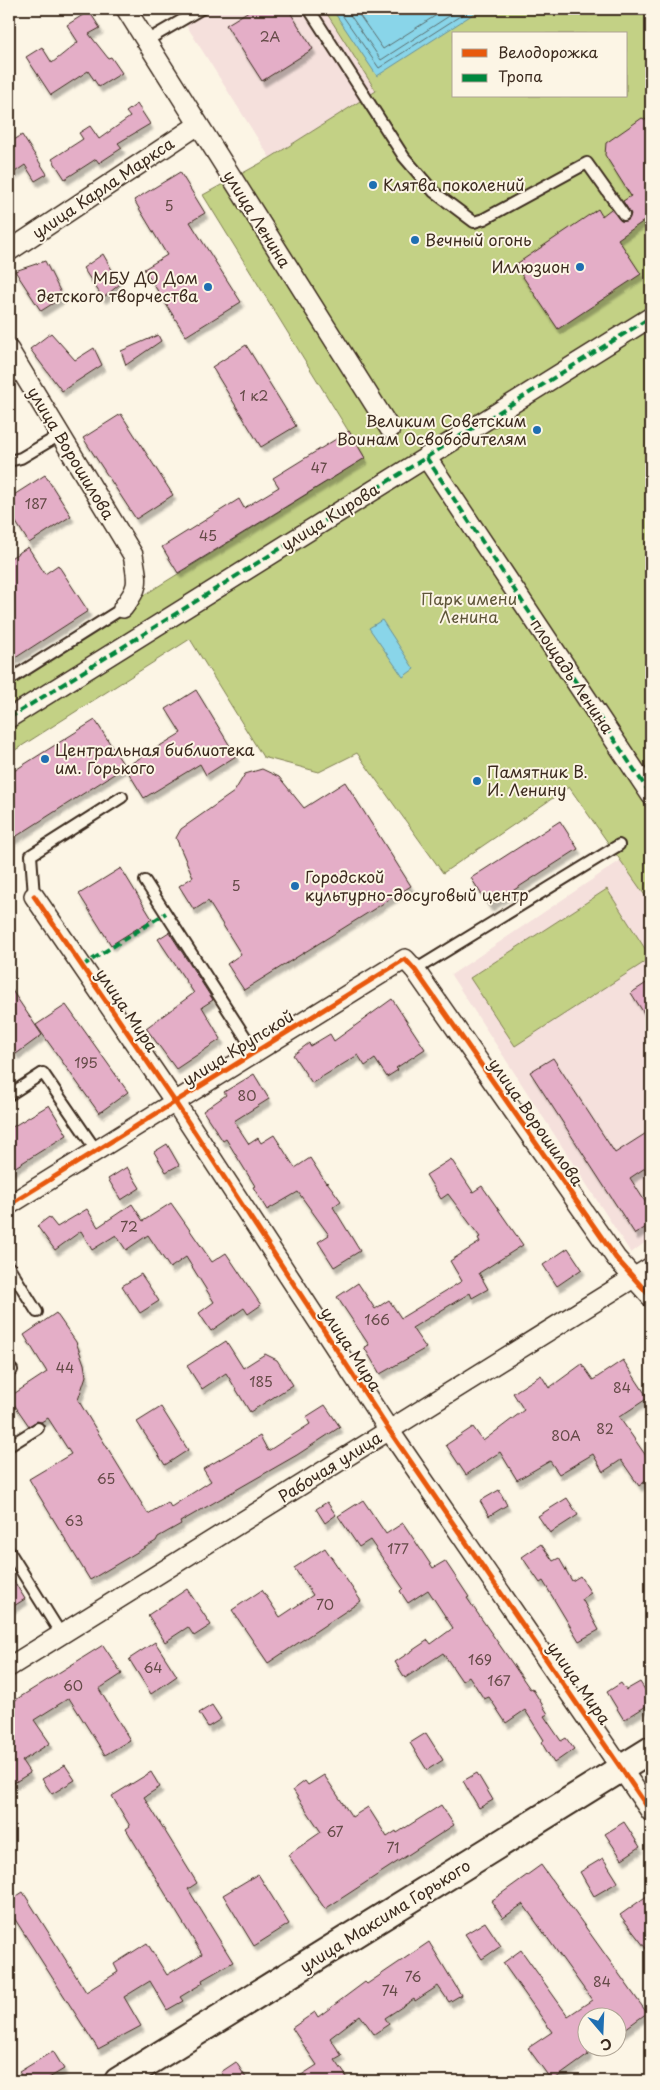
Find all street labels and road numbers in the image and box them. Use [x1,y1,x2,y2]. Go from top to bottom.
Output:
street label: улица Карла Маркса [27,131,178,244]
street label: улица Ленина [218,165,297,272]
street label: улица Ворошилова [23,381,121,524]
street label: улица Кирова [276,476,383,556]
street label: площадь Ленина [525,613,620,738]
street label: улица Мира [91,963,165,1056]
street label: улица Крупской [177,1003,298,1091]
street label: улица Ворошилова [484,1052,590,1190]
street label: улица Мира [316,1302,388,1395]
street label: Рабочая улица [273,1425,386,1508]
street label: улица Мира [542,1636,617,1729]
street label: улица Максима Горького [294,1853,475,1978]

